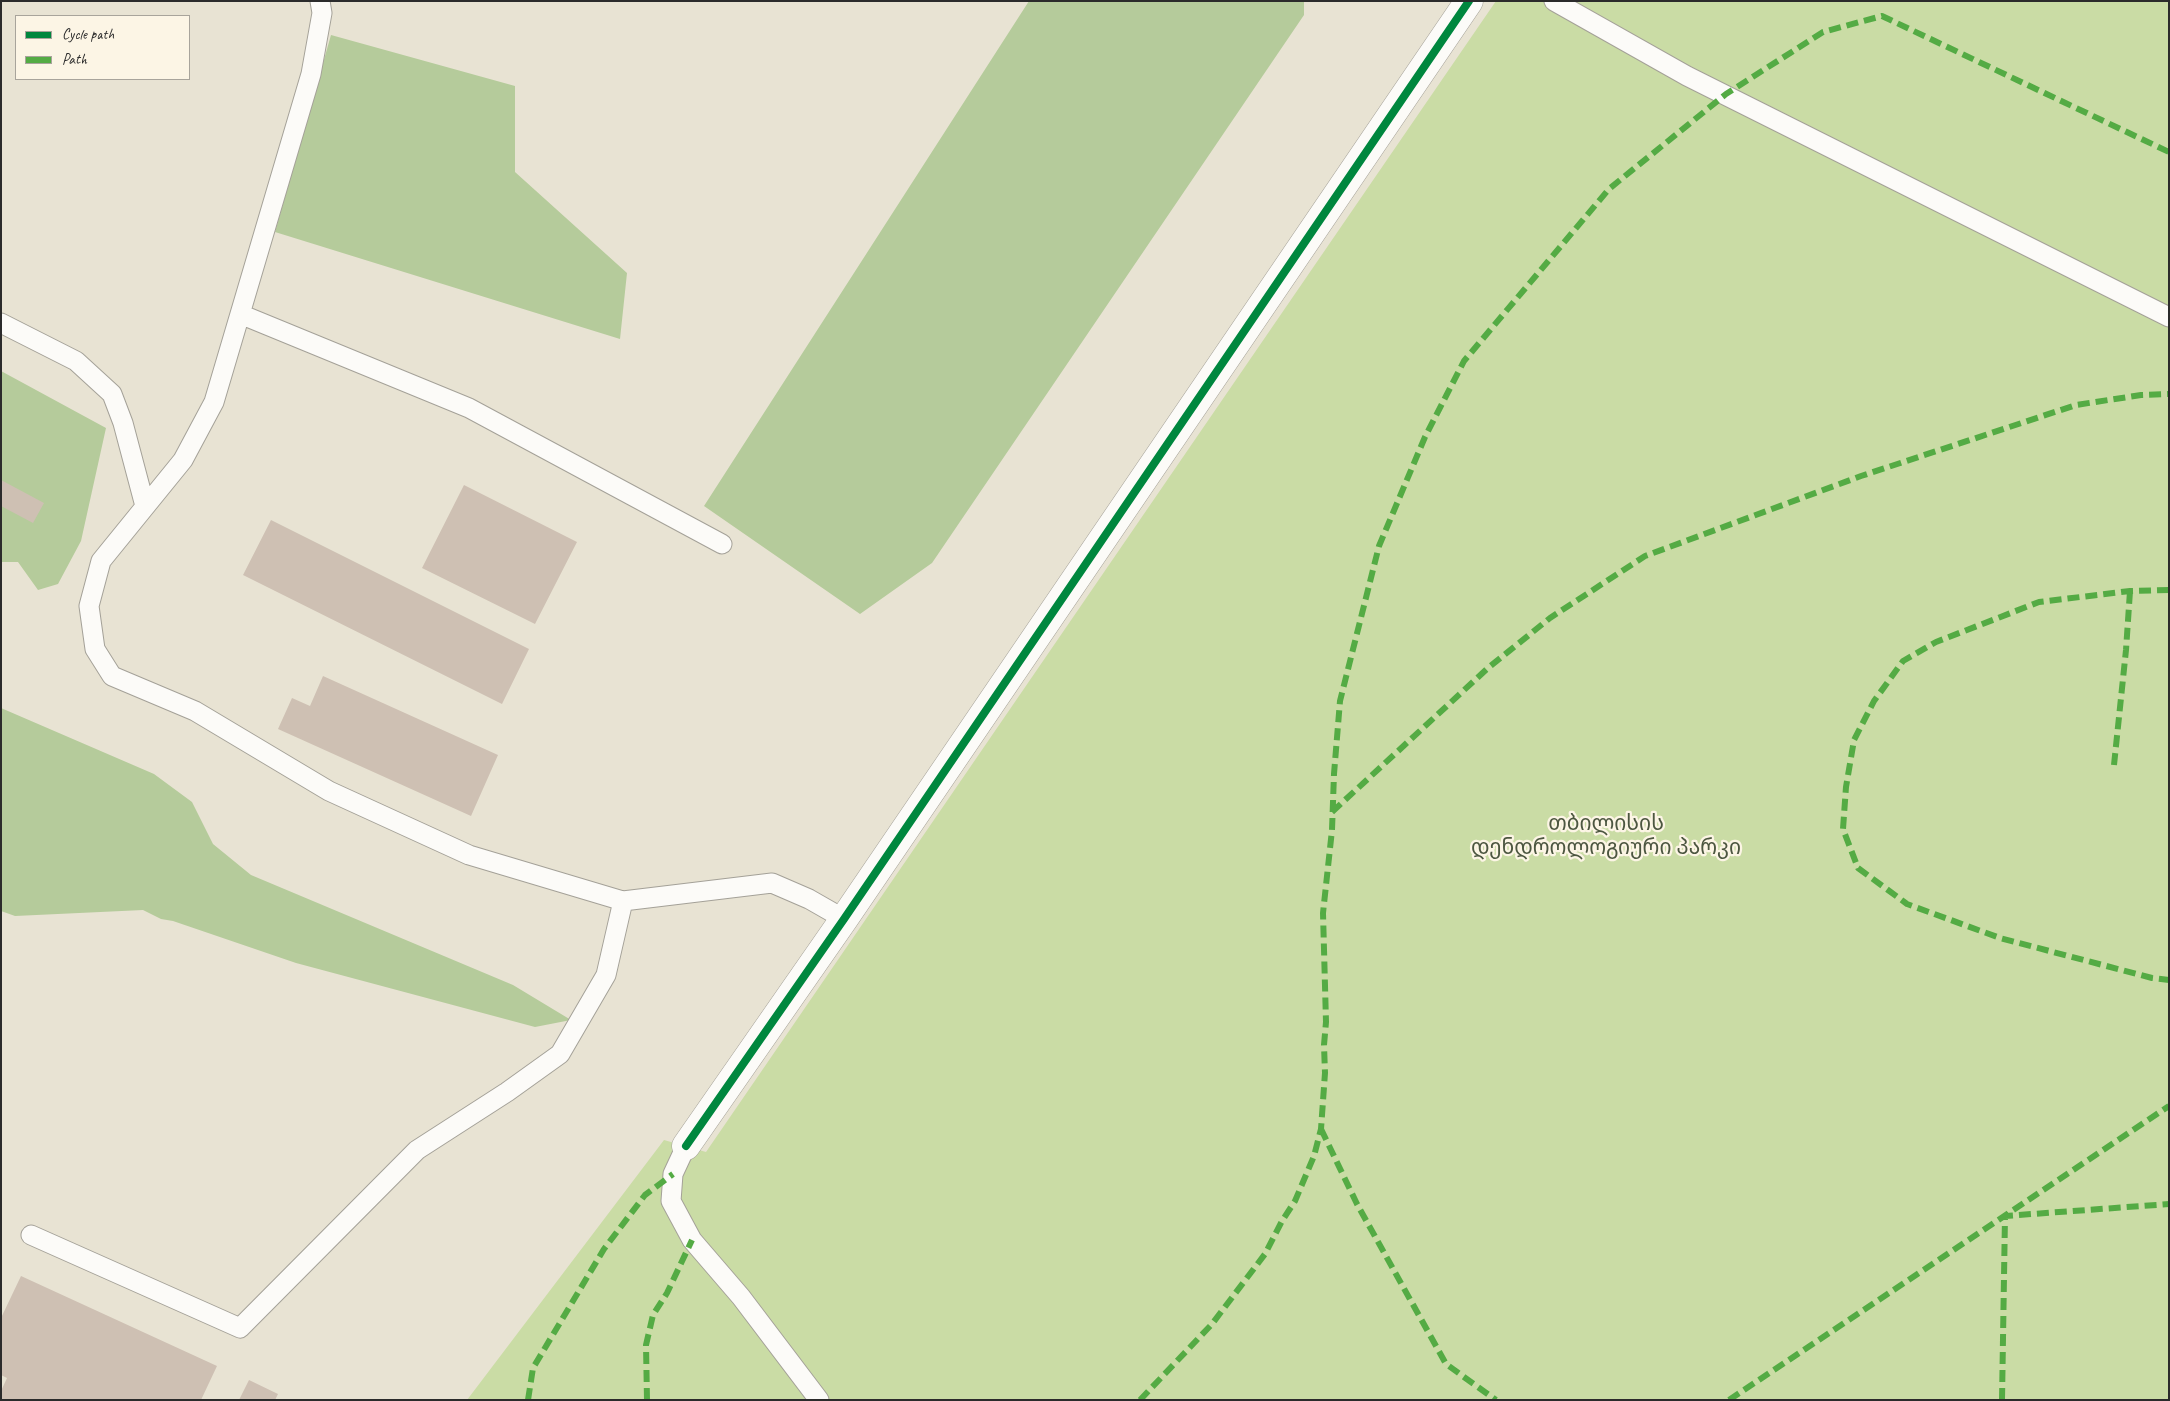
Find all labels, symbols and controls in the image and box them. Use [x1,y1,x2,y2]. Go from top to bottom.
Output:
legend [15,15,190,80]
text: Cycle path [62,25,114,44]
text: Path [62,50,87,69]
park label: თბილისის დენდროლოგიური პარკი [1471,811,1741,861]

